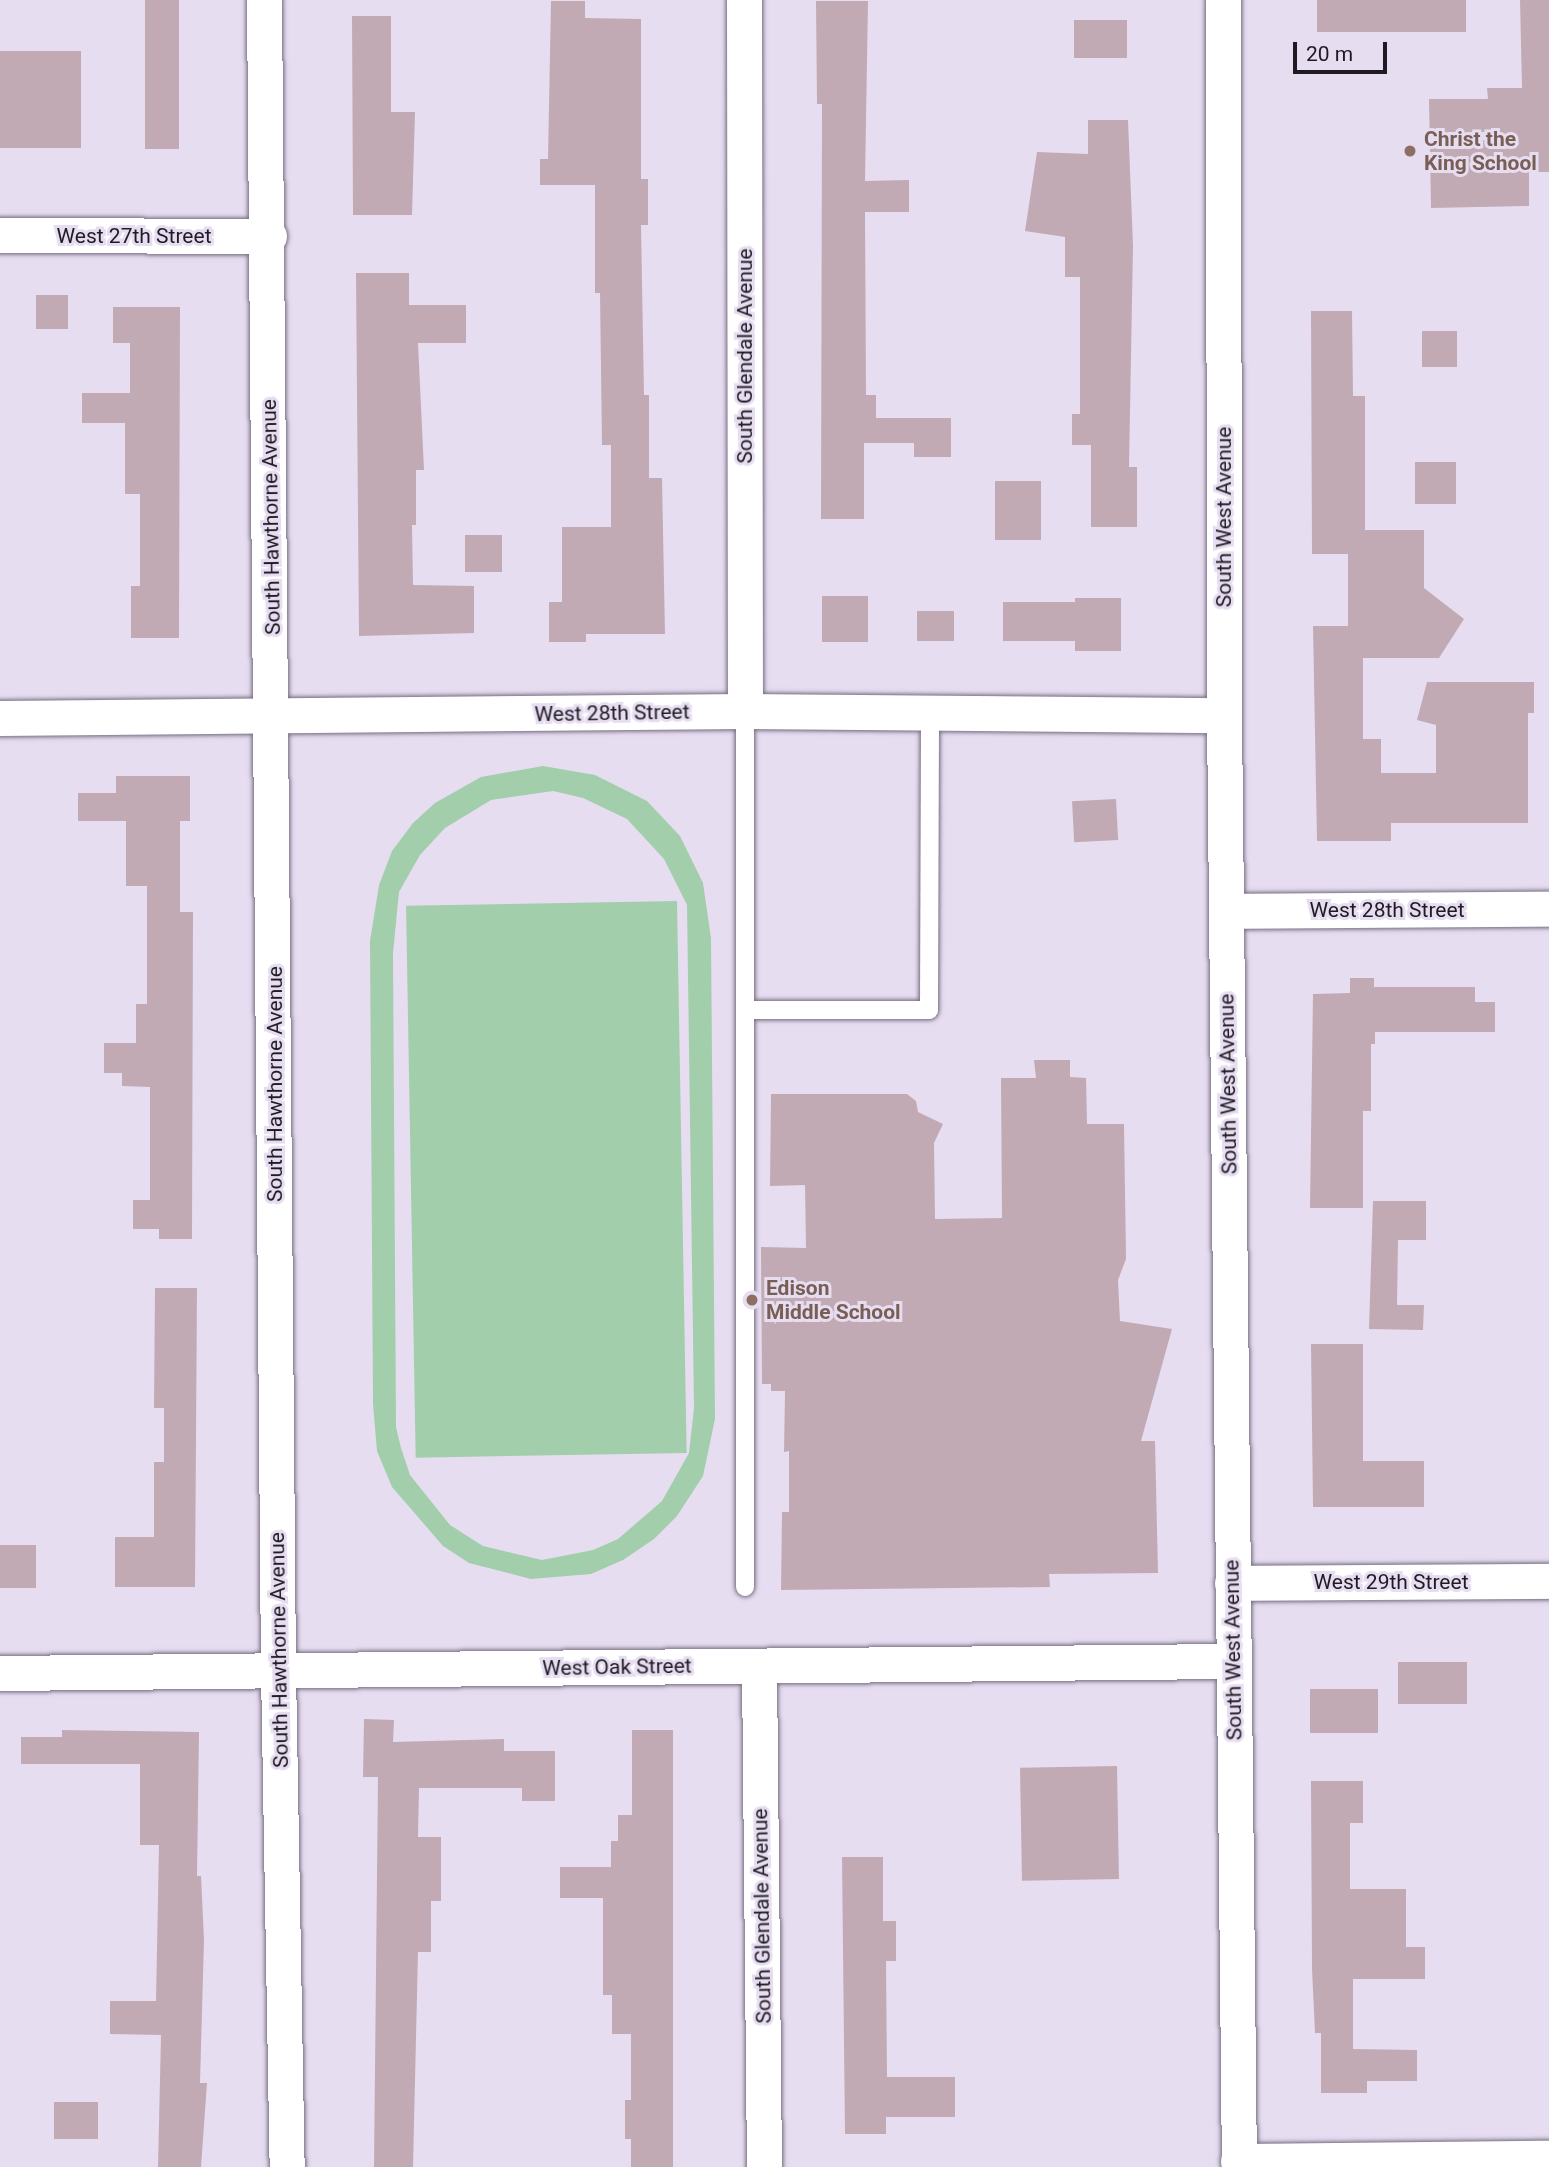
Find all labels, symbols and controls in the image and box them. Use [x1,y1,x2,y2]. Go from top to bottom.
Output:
scale bar [1297,28,1392,72]
text: 20 m [1306,42,1353,66]
place label: Christ the King School [1424,126,1537,176]
marker: Christ the King School [1402,143,1418,159]
street label: West 27th Street [56,223,212,249]
street label: South Glendale Avenue [732,248,758,464]
street label: South Hawthorne Avenue [256,399,286,635]
street label: South West Avenue [1211,427,1237,607]
street label: West 28th Street [534,699,690,727]
street label: West 28th Street [1309,897,1465,923]
street label: South Hawthorne Avenue [262,966,288,1202]
street label: South West Avenue [1214,993,1242,1175]
place label: Edison Middle School [766,1275,901,1325]
marker: Edison Middle School [744,1292,760,1308]
street label: South Hawthorne Avenue [264,1532,294,1768]
street label: South West Avenue [1219,1559,1247,1741]
street label: West 29th Street [1313,1569,1469,1595]
street label: West Oak Street [542,1653,692,1681]
street label: South Glendale Avenue [748,1808,776,2024]

